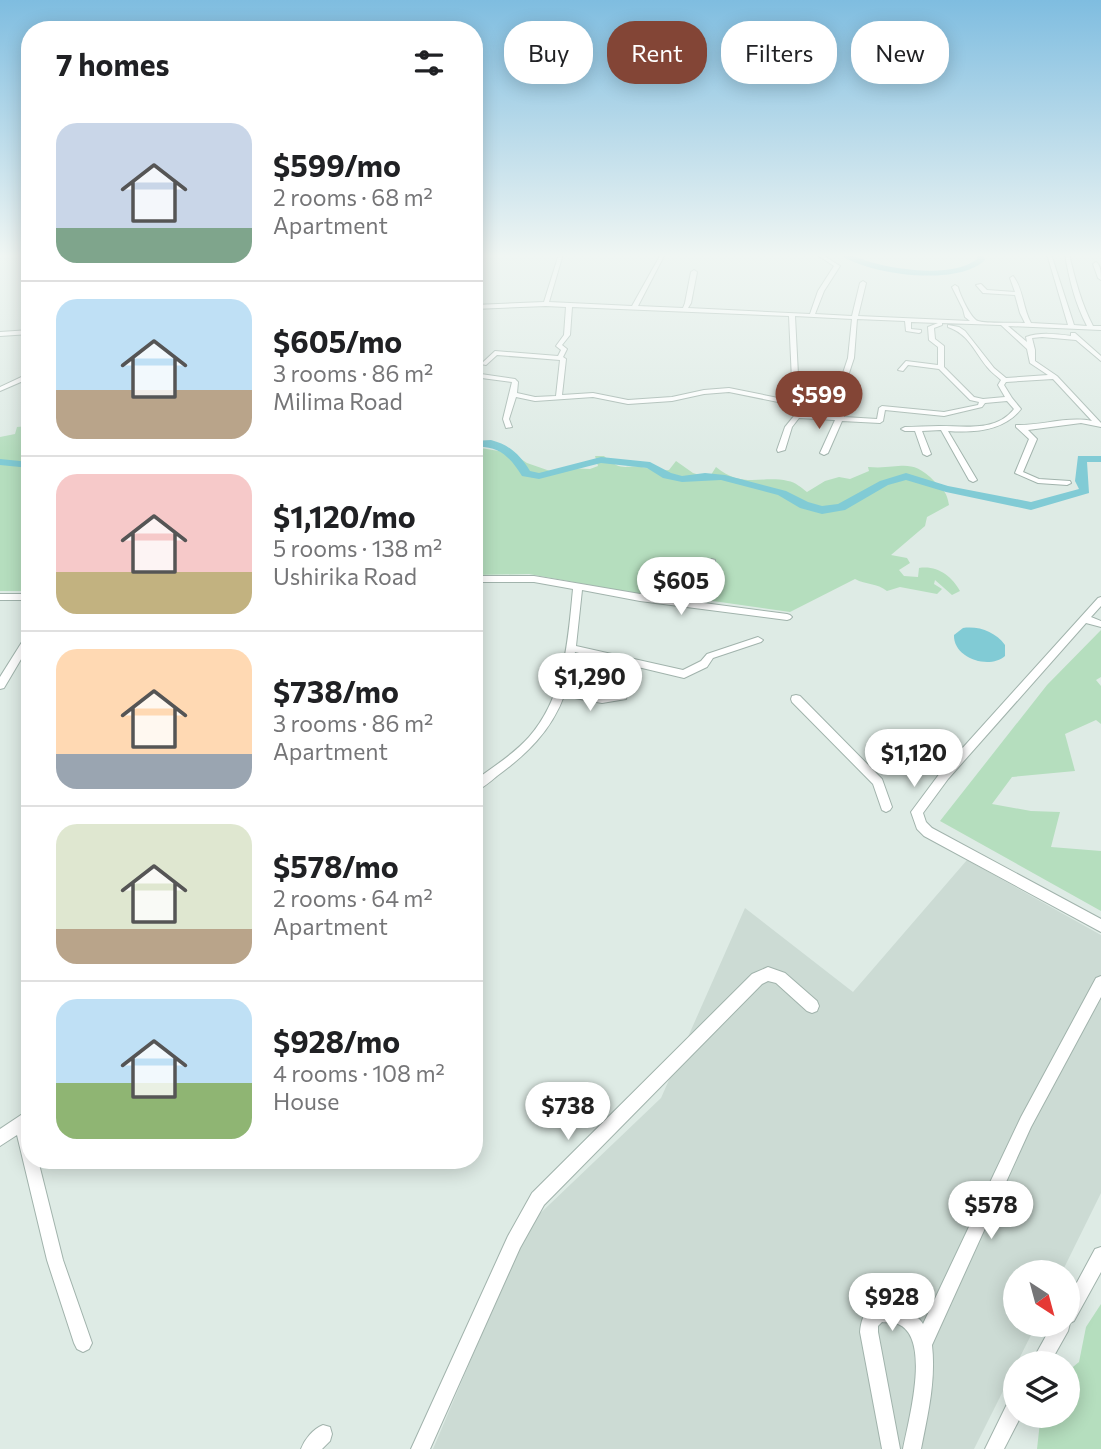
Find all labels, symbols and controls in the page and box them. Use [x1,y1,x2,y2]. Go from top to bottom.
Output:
chip: Buy [504,21,593,84]
chip: Rent [607,21,707,84]
chip: Filters [721,21,837,84]
chip: New [851,21,949,84]
icon: filters [410,44,448,82]
text: 7 homes [56,45,169,82]
text: $599/mo [273,146,401,183]
icon: home [112,151,196,235]
text: 2 rooms · 68 m² [273,183,433,211]
text: Apartment [273,211,388,239]
text: $605/mo [273,322,402,359]
icon: home [112,327,196,411]
text: 3 rooms · 86 m² [273,359,433,387]
pin: $599 [778,372,860,431]
text: $599 [791,380,847,408]
text: Milima Road [273,387,403,415]
text: $1,120/mo [273,497,416,534]
icon: home [112,502,196,586]
text: 5 rooms · 138 m² [273,534,442,562]
pin: $605 [640,558,722,617]
text: Ushirika Road [273,562,417,590]
text: $605 [653,566,709,594]
pin: $1,290 [533,654,647,713]
text: $1,290 [554,662,626,690]
text: $738/mo [273,672,399,709]
icon: home [112,677,196,761]
text: 3 rooms · 86 m² [273,709,433,737]
pin: $1,120 [857,730,971,789]
text: Apartment [273,737,388,765]
text: $1,120 [881,738,947,766]
text: $578/mo [273,847,399,884]
icon: home [112,852,196,936]
text: 2 rooms · 64 m² [273,884,433,912]
text: Apartment [273,912,388,940]
text: $928/mo [273,1022,400,1059]
icon: home [112,1027,196,1111]
text: 4 rooms · 108 m² [273,1059,445,1087]
pin: $738 [527,1082,609,1142]
text: House [273,1087,339,1115]
text: $738 [541,1091,595,1119]
pin: $578 [950,1182,1032,1241]
text: $578 [964,1190,1018,1218]
north arrow [1003,1260,1080,1337]
map controls [1003,1260,1080,1428]
pin: $928 [851,1274,933,1333]
text: $928 [865,1282,919,1310]
button: layers [1003,1351,1080,1428]

